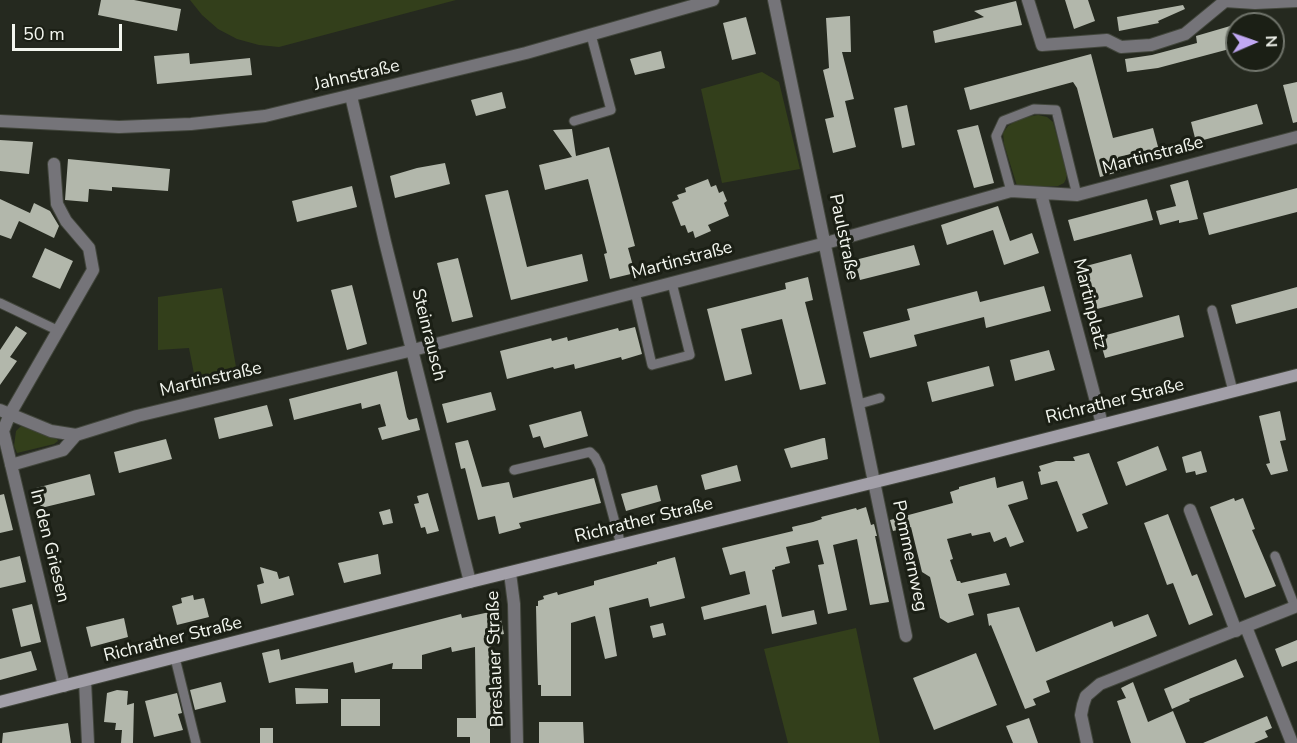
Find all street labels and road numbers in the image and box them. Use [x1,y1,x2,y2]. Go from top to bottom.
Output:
street label: Jahnstraße [312,56,402,96]
street label: Martinstraße [1100,132,1206,180]
street label: Paulstraße [823,192,863,282]
street label: Martinstraße [629,237,735,285]
street label: Martinplatz [1067,256,1111,352]
street label: Steinrausch [406,287,450,383]
street label: Martinstraße [158,358,264,402]
street label: Richrather Straße [1044,374,1186,430]
street label: In den Griesen [24,487,74,605]
street label: Richrather Straße [573,493,715,549]
street label: Pommernweg [887,498,931,614]
street label: Breslauer Straße [483,591,509,727]
street label: Richrather Straße [102,612,244,668]

